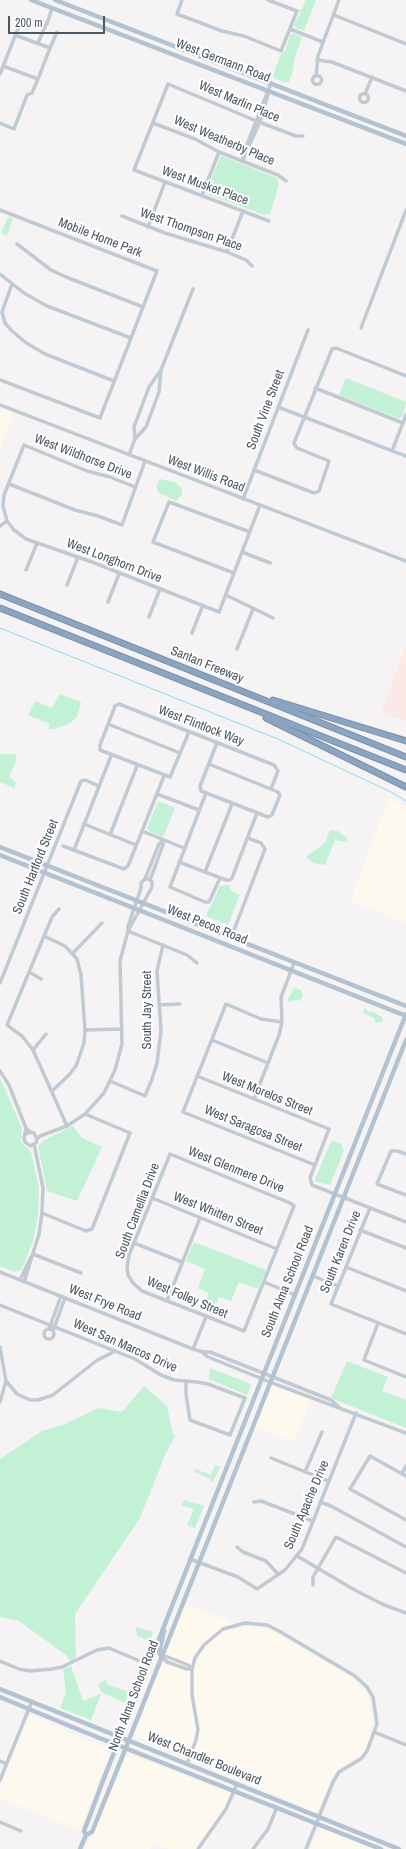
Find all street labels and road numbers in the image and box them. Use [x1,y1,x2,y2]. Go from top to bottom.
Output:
street label: West Germann Road [174,36,272,86]
street label: West Marlin Place [196,78,282,126]
street label: West Weatherby Place [171,113,277,169]
street label: West Musket Place [160,163,250,209]
street label: West Thompson Place [138,205,244,255]
street label: Mobile Home Park [56,215,144,261]
street label: South Vine Street [244,368,288,452]
street label: West Wildhorse Drive [32,431,134,483]
street label: West Willis Road [165,452,247,496]
street label: West Longhorn Drive [64,536,164,586]
street label: Santan Freeway [168,643,246,687]
street label: West Flintlock Way [156,702,246,750]
street label: South Hartford Street [10,817,62,917]
street label: West Pecos Road [165,902,249,948]
street label: South Jay Street [140,971,156,1049]
street label: West Morelos Street [219,1069,315,1119]
street label: West Saragosa Street [202,1102,304,1156]
street label: West Glenmere Drive [186,1144,286,1196]
street label: South Camellia Drive [113,1161,163,1261]
street label: West Whitten Street [171,1189,265,1239]
street label: South Karen Drive [317,1208,365,1296]
street label: South Alma School Road [258,1224,318,1340]
street label: West Folley Street [144,1274,230,1322]
street label: West Frye Road [66,1281,144,1325]
street label: West San Marcos Drive [70,1316,180,1376]
street label: South Apache Drive [281,1458,333,1552]
street label: North Alma School Road [106,1638,162,1754]
street label: West Chandler Boulevard [145,1729,263,1789]

